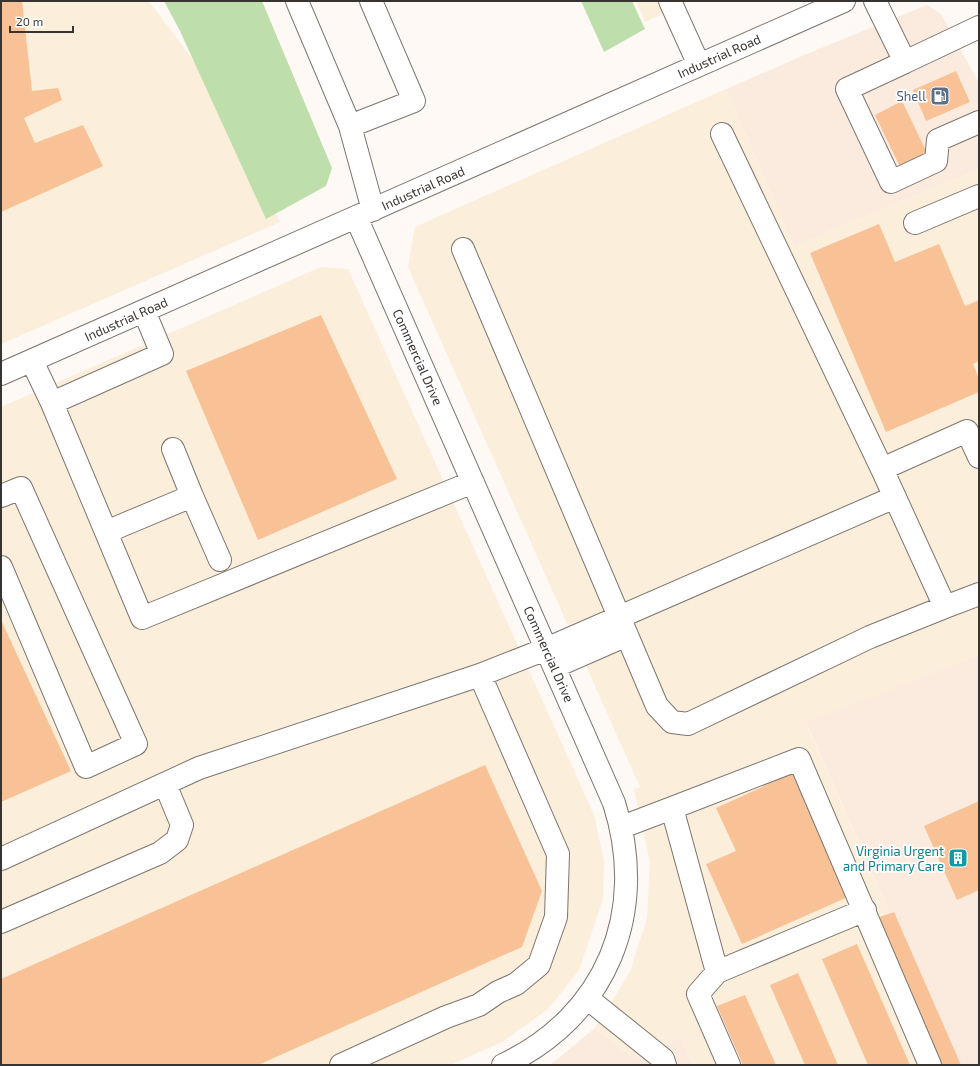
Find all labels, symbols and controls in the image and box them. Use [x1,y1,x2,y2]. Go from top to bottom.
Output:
scale bar [10,8,73,34]
text: 20 m [16,14,43,28]
street label: Industrial Road [675,31,763,81]
fuel station icon: Shell [929,85,951,107]
place label: Shell [896,88,926,104]
street label: Industrial Road [379,163,467,213]
street label: Industrial Road [82,294,170,344]
street label: Commercial Drive [390,306,446,408]
street label: Commercial Drive [521,603,577,705]
place label: Virginia Urgent and Primary Care [843,843,944,874]
building icon: Virginia Urgent and Primary Care [947,847,969,869]

